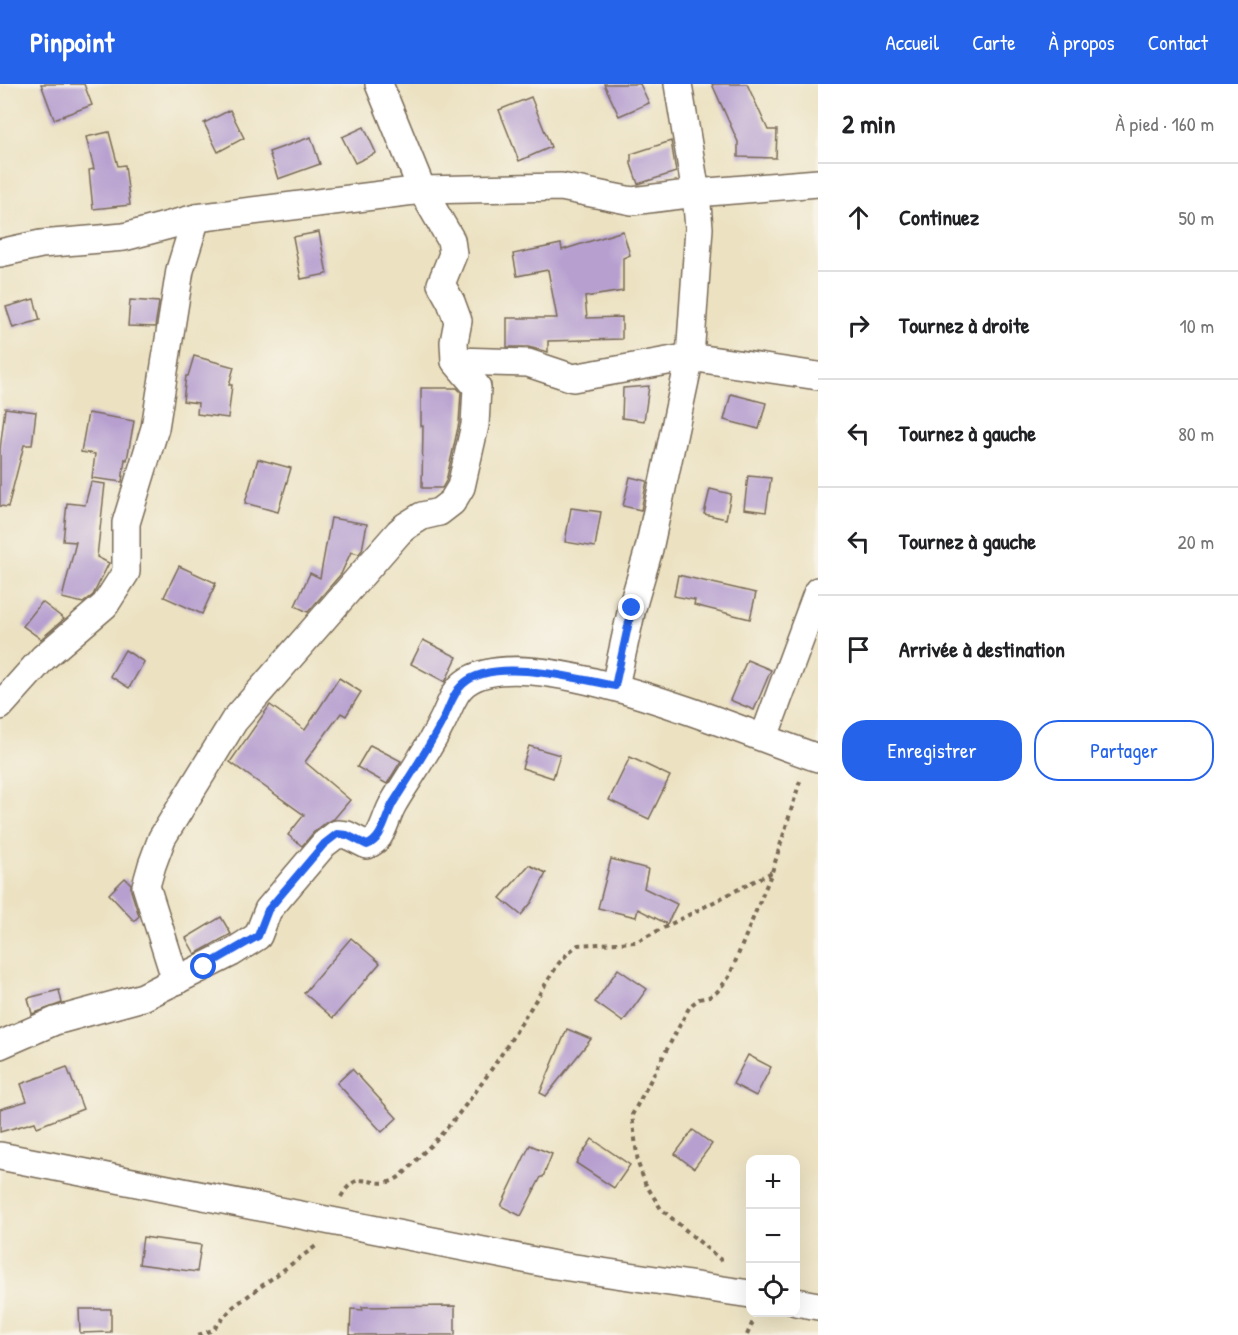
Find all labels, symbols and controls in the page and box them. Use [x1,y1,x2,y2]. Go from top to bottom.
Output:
text: Pinpoint [30,23,114,61]
text: Accueil [886,28,939,57]
text: Carte [972,28,1016,57]
text: À propos [1049,28,1115,57]
text: Contact [1148,28,1208,57]
text: 2 min [842,106,895,141]
text: À pied · 160 m [1115,110,1214,137]
icon: ahead [842,201,875,234]
text: Continuez [899,202,979,232]
text: 50 m [1178,204,1214,231]
icon: right [842,309,875,342]
text: Tournez à droite [899,310,1029,340]
text: 10 m [1180,312,1214,339]
icon: left [842,417,875,450]
text: Tournez à gauche [899,418,1036,448]
text: 80 m [1178,420,1214,447]
icon: left [842,525,875,558]
text: Tournez à gauche [899,526,1036,556]
text: 20 m [1177,528,1214,555]
route end [618,594,644,620]
icon: arrive [842,633,875,666]
text: Arrivée à destination [899,634,1065,664]
button: Enregistrer [842,720,1022,781]
button: Partager [1034,720,1214,781]
route start [190,953,216,979]
map controls [746,1155,800,1317]
button: + [746,1155,800,1209]
button: − [746,1209,800,1263]
button: locate [746,1263,800,1317]

